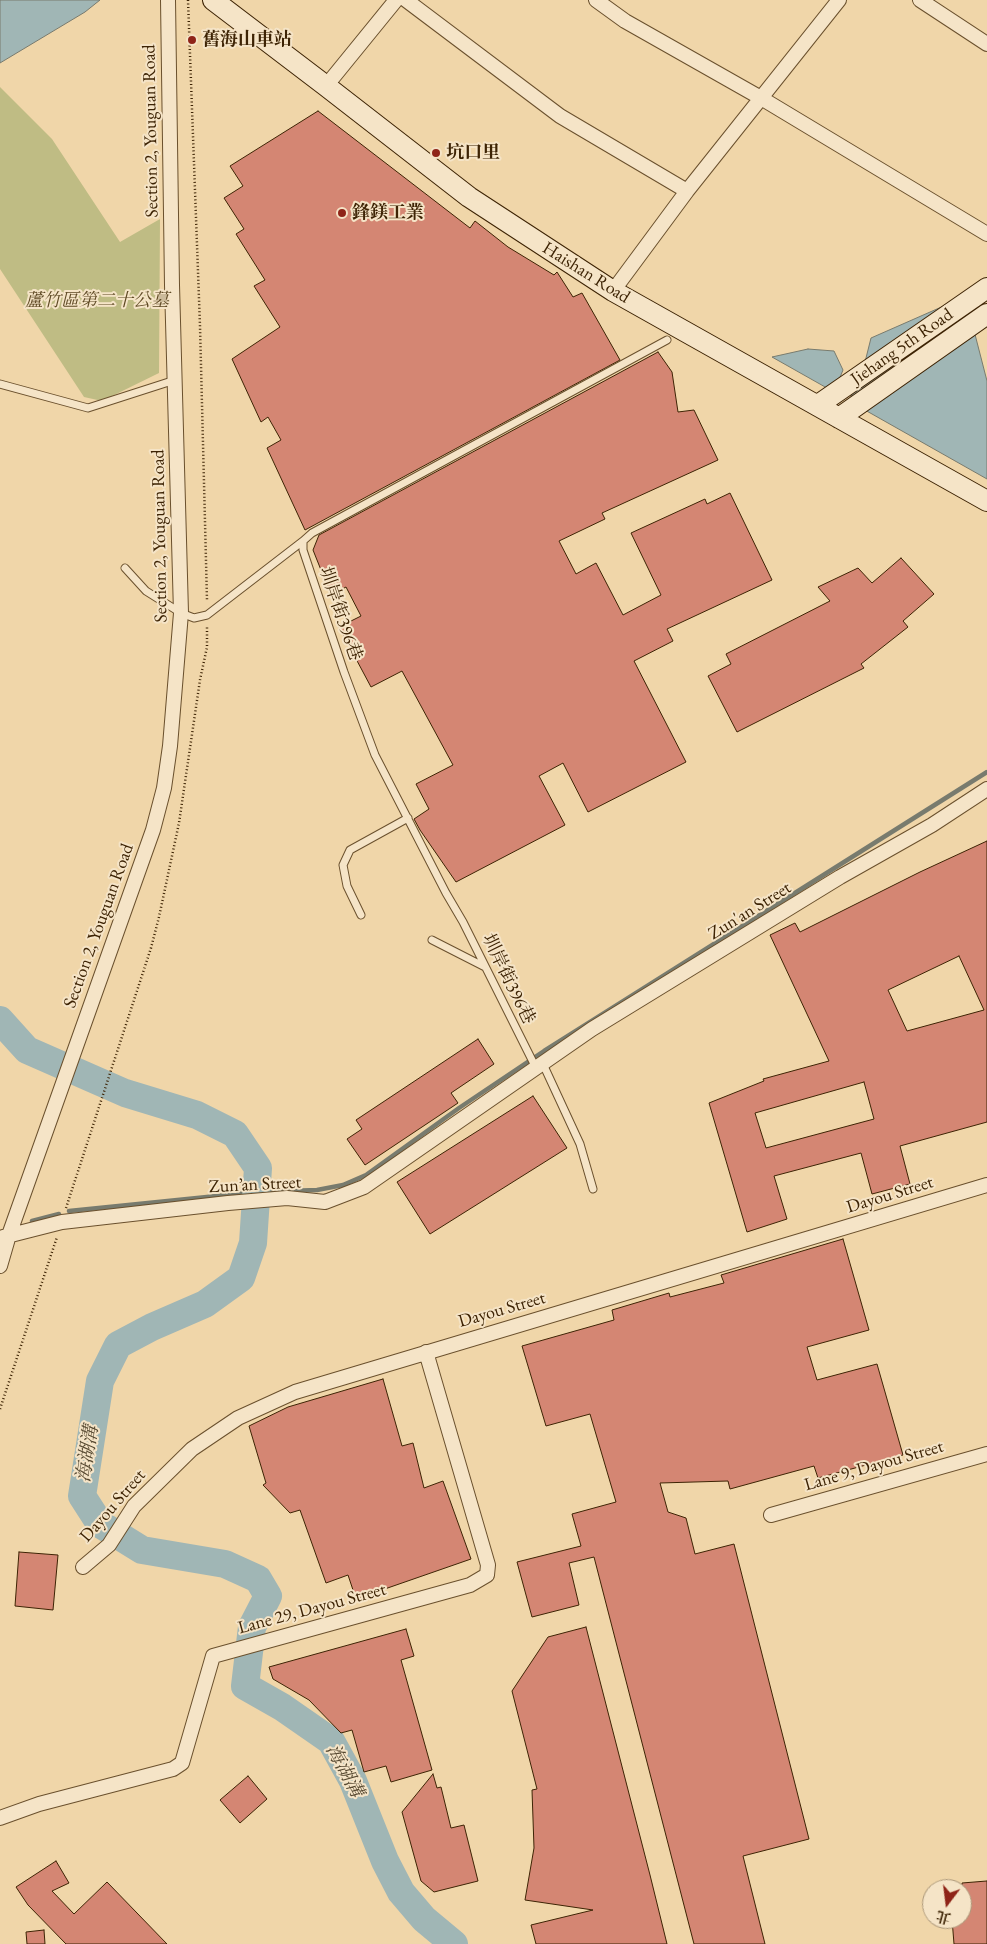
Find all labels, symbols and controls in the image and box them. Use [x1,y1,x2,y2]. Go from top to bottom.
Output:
place label: 舊海山車站 [202,29,292,51]
marker: 舊海山車站 [186,34,198,46]
street label: Section 2, Youguan Road [139,44,163,218]
place label: 坑口里 [446,142,500,164]
marker: 坑口里 [430,147,442,159]
place label: 鋒鎂工業 [352,202,424,224]
marker: 鋒鎂工業 [336,207,348,219]
street label: Haishan Road [538,238,634,308]
park label: 蘆竹區第二十公墓 [25,290,169,312]
street label: Jiehang 5th Road [847,304,957,390]
street label: Section 2, Youguan Road [148,449,172,623]
street label: 圳岸街396巷 [314,564,366,664]
street label: Section 2, Youguan Road [59,841,139,1011]
street label: Zun'an Street [705,877,795,945]
street label: 圳岸街396巷 [477,930,539,1028]
street label: Zun’an Street [208,1172,302,1198]
street label: Dayou Street [844,1172,936,1218]
street label: Dayou Street [456,1287,548,1333]
water label: 海湖溝 [72,1424,104,1484]
street label: Lane 9, Dayou Street [802,1436,946,1496]
street label: Dayou Street [75,1465,151,1547]
street label: Lane 29, Dayou Street [236,1579,388,1639]
water label: 海湖溝 [320,1741,368,1801]
north arrow [922,1879,972,1929]
text: 北 [934,1907,952,1928]

